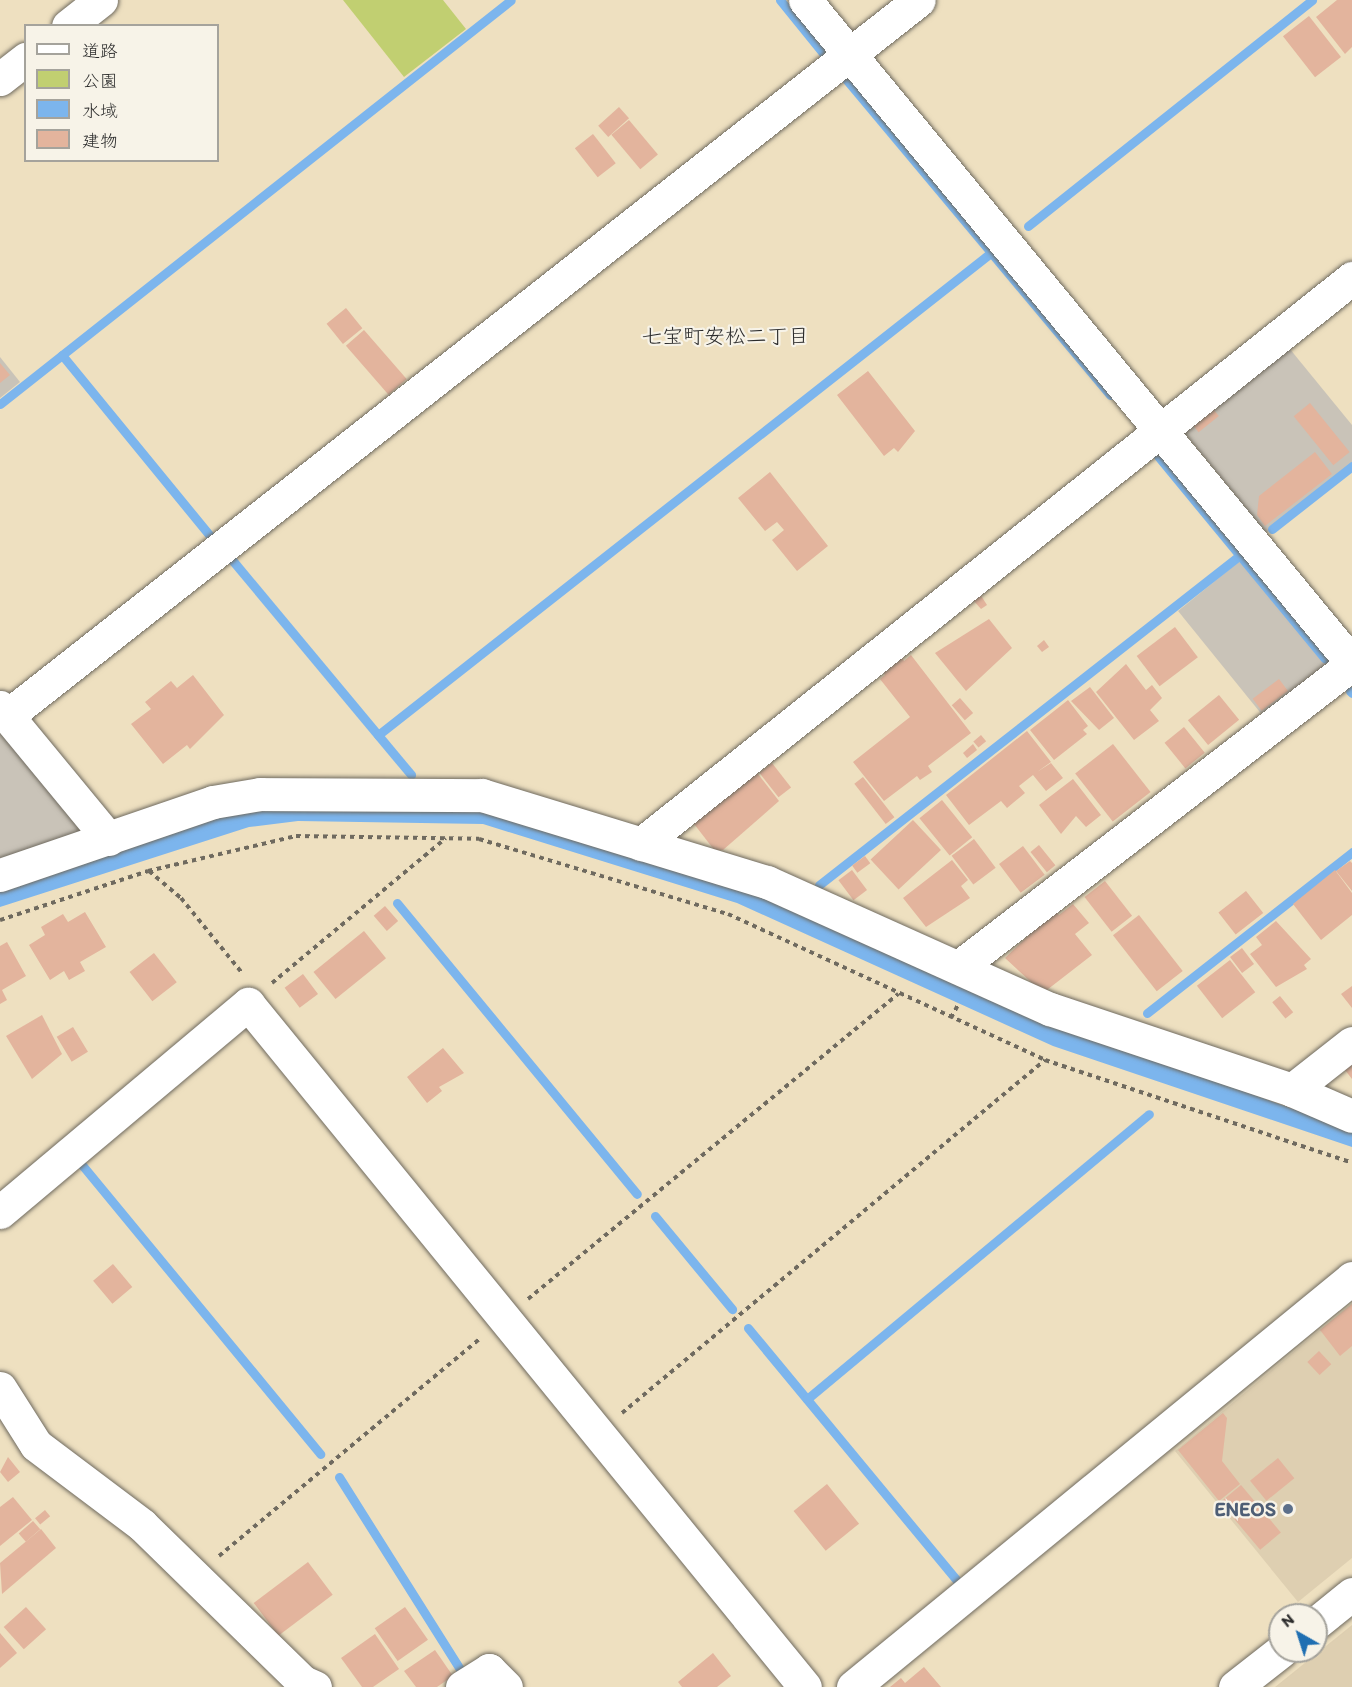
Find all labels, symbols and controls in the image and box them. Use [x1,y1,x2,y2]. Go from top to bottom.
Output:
legend [24,24,219,162]
text: 道路 [82,40,118,62]
text: 公園 [82,70,118,92]
text: 水域 [82,100,118,122]
text: 建物 [82,130,118,152]
district label: 七宝町安松二丁目 [641,323,809,349]
place label: ENEOS [1215,1497,1276,1521]
marker: ENEOS [1281,1502,1295,1516]
north arrow [1268,1603,1328,1663]
text: N [1277,1609,1298,1631]

